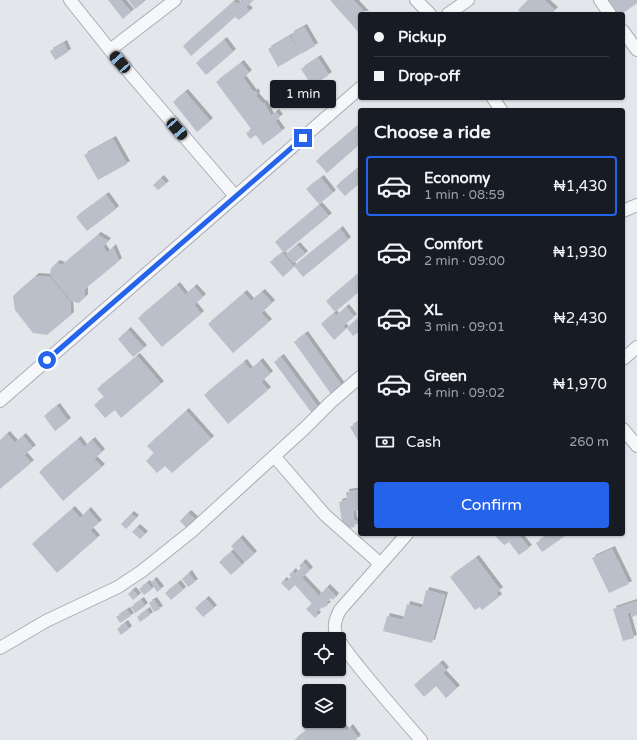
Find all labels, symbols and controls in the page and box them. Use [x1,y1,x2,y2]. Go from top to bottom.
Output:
text: Pickup [398,28,446,46]
car [108,49,132,75]
text: Drop-off [398,67,460,85]
callout: 1 min [270,80,336,108]
text: 1 min [286,86,320,102]
car [165,116,189,142]
text: Choose a ride [374,121,491,143]
route end [294,129,312,147]
icon: car [376,168,412,204]
text: Economy [424,169,490,187]
text: ₦1,430 [553,177,607,195]
text: 1 min · 08:59 [424,187,505,203]
icon: car [376,234,412,270]
text: Comfort [424,235,483,253]
text: ₦1,930 [553,243,607,261]
text: 2 min · 09:00 [424,253,505,269]
icon: car [376,300,412,336]
text: XL [424,301,443,319]
text: ₦2,430 [553,309,607,327]
text: 3 min · 09:01 [424,319,505,335]
route start [38,351,56,369]
icon: car [376,366,412,402]
text: Green [424,367,467,385]
text: ₦1,970 [553,375,607,393]
text: 4 min · 09:02 [424,385,505,401]
icon: cash [374,431,396,453]
text: Cash [406,433,441,451]
text: 260 m [569,434,609,450]
button: Confirm [374,482,609,528]
map controls [302,632,346,728]
button: locate [302,632,346,676]
button: layers [302,684,346,728]

